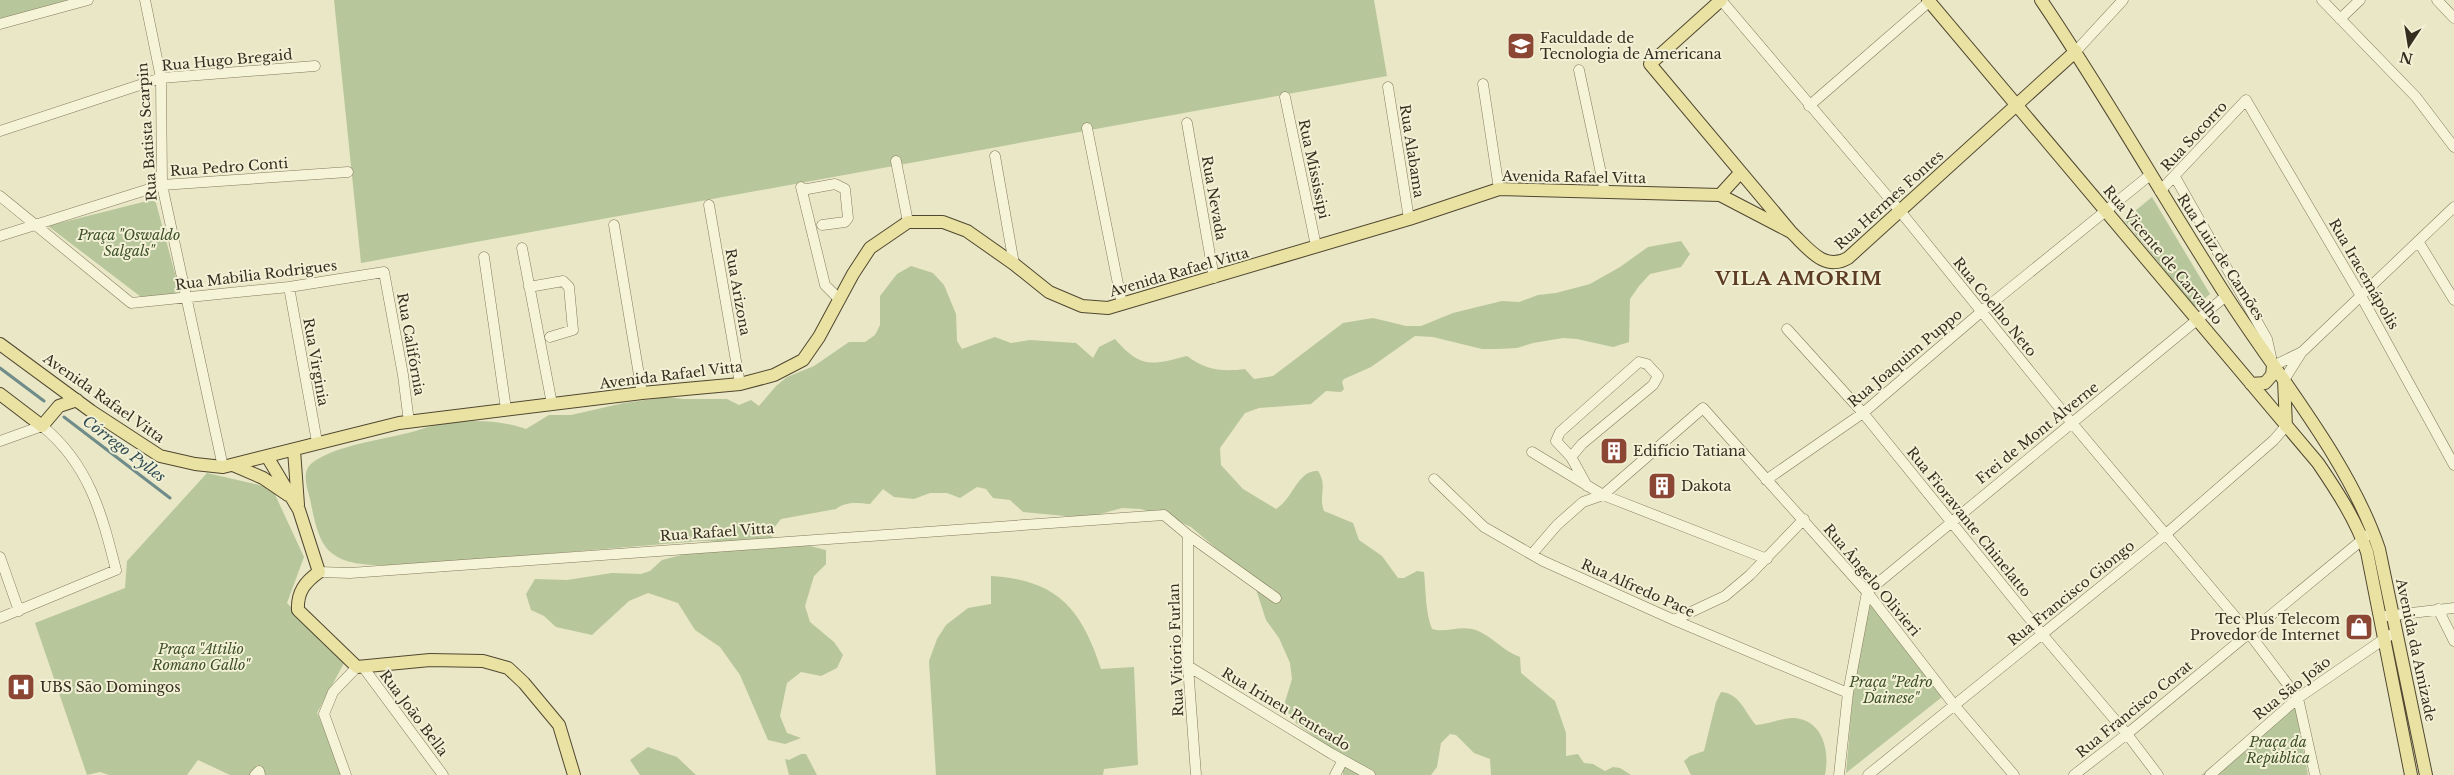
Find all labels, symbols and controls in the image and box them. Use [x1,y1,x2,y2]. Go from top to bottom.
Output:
north arrow [2384,20,2434,70]
place label: Faculdade de Tecnologia de Americana [1540,29,1722,63]
school or university icon: Faculdade de Tecnologia de Americana [1506,31,1536,61]
street label: Rua Hugo Bregaid [161,45,294,75]
text: N [2398,48,2415,68]
street label: Rua Batista Scarpin [133,62,161,202]
street label: Rua Socorro [2157,97,2231,175]
street label: Rua Alabama [1396,103,1428,199]
street label: Rua Mississipi [1295,118,1333,221]
street label: Rua Hermes Fontes [1831,146,1947,254]
street label: Rua Pedro Conti [169,154,289,180]
street label: Rua Nevada [1198,154,1230,242]
street label: Avenida Rafael Vitta [1501,167,1646,187]
street label: Rua Vicente de Carvalho [2099,182,2227,328]
street label: Rua Luiz de Camões [2173,190,2269,324]
street label: Rua Iracemápolis [2325,215,2403,333]
park label: Praça "Oswaldo Salgals" [77,226,180,260]
street label: Avenida Rafael Vitta [1106,243,1251,301]
street label: Rua Arizona [721,247,755,337]
street label: Rua Coelho Neto [1949,254,2041,360]
street label: Rua Mabilia Rodrigues [174,256,338,294]
district label: VILA AMORIM [1714,267,1883,290]
street label: Rua Califórnia [393,291,429,397]
street label: Rua Joaquim Puppo [1844,305,1966,411]
street label: Rua Virginia [299,317,333,408]
street label: Avenida Rafael Vitta [39,349,168,447]
street label: Avenida Rafael Vitta [597,357,744,393]
street label: Frei de Mont Alverne [1972,378,2102,488]
water label: Córrego Pylles [79,411,170,486]
building icon: Edifício Tatiana [1599,436,1629,466]
place label: Edifício Tatiana [1633,442,1746,460]
street label: Rua Fioravante Chinelatto [1903,443,2035,601]
building icon: Dakota [1647,471,1677,501]
place label: Dakota [1681,477,1732,495]
street label: Rua Rafael Vitta [659,519,775,545]
street label: Rua Ângelo Olivieri [1820,520,1925,640]
street label: Rua Francisco Giongo [2004,536,2138,650]
street label: Rua Alfredo Pace [1578,555,1698,621]
street label: Avenida da Amizade [2392,576,2440,723]
street label: Rua Vitório Furlan [1165,583,1187,717]
place label: Tec Plus Telecom Provedor de Internet [2190,610,2341,644]
shop icon: Tec Plus Telecom Provedor de Internet [2344,612,2374,642]
park label: Praça "Attilio Romano Gallo" [151,640,251,674]
street label: Rua São João [2250,652,2334,724]
street label: Rua Francisco Corat [2072,656,2196,762]
street label: Rua Irineu Penteado [1218,663,1354,755]
street label: Rua João Bella [376,667,452,760]
hospital icon: UBS São Domingos [6,672,36,702]
park label: Praça "Pedro Dainese" [1848,673,1933,707]
place label: UBS São Domingos [40,678,181,696]
park label: Praça da República [2245,733,2310,767]

